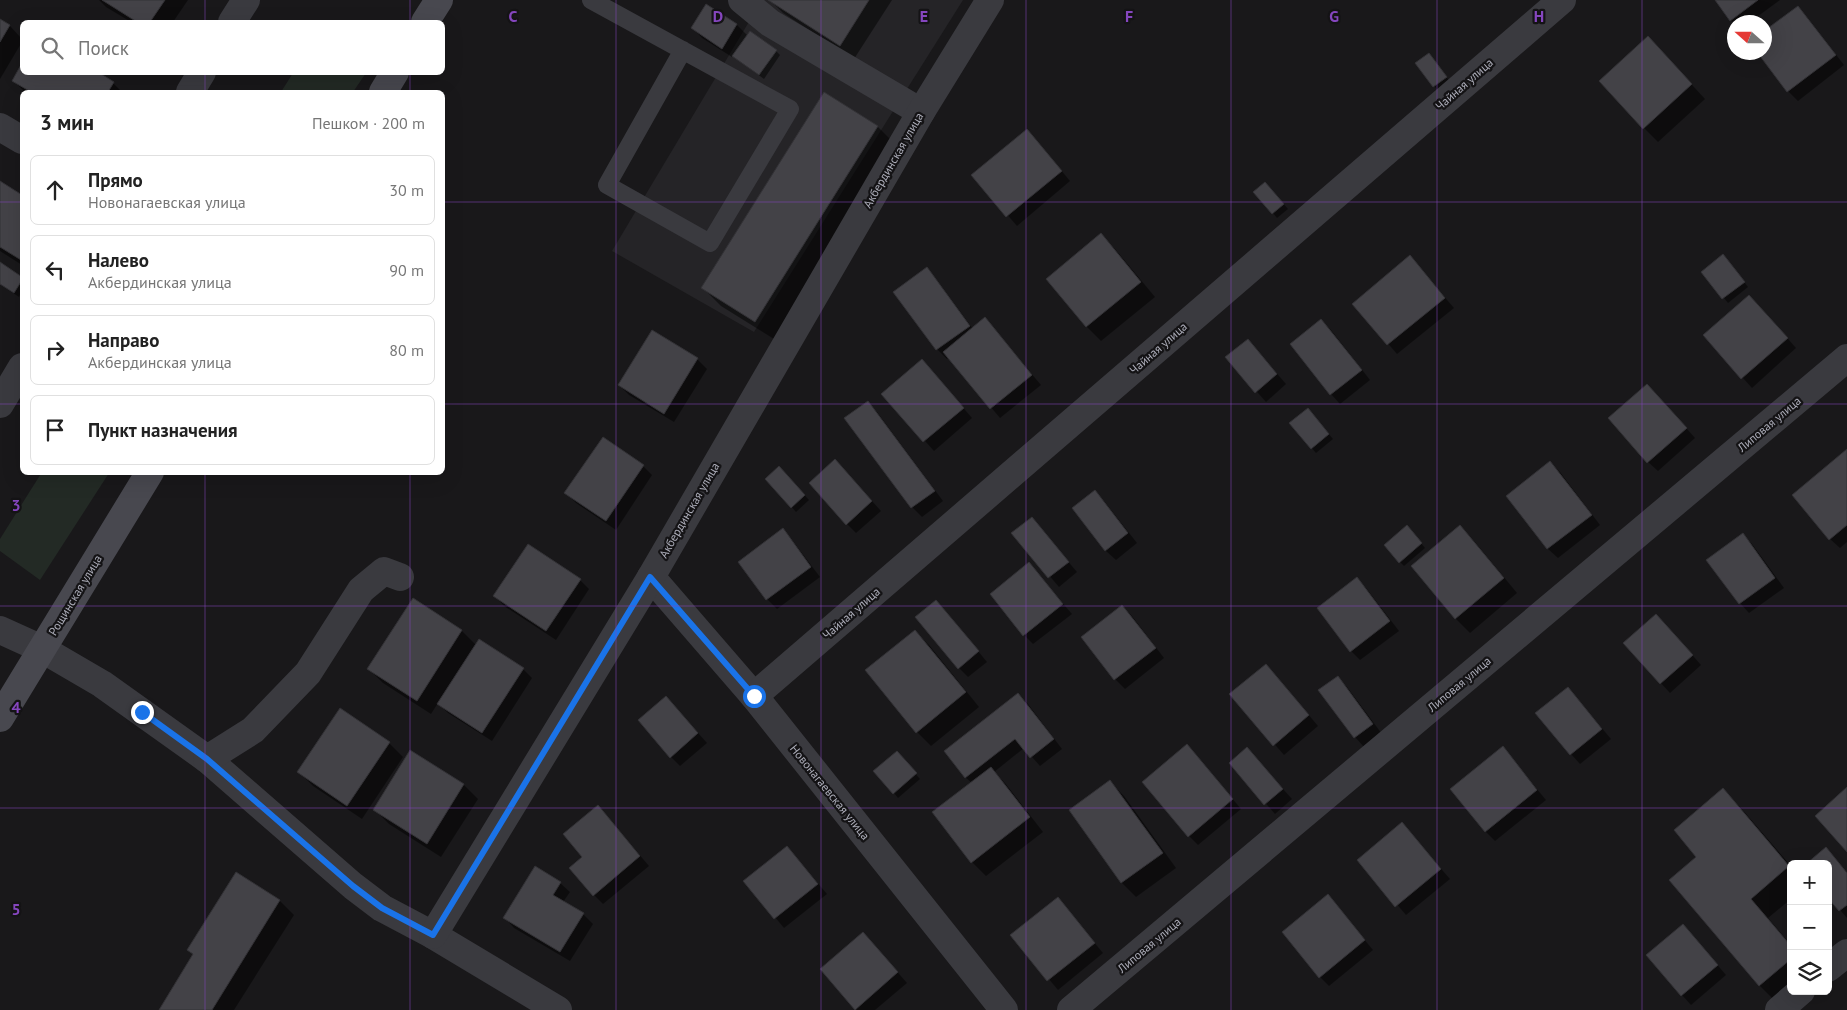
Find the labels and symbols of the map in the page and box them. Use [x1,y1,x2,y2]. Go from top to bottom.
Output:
text: C [509,6,518,26]
text: D [713,6,723,26]
text: E [920,6,928,26]
text: F [1125,6,1133,26]
text: G [1329,6,1339,26]
text: H [1534,6,1544,26]
north arrow [1727,15,1772,60]
street label: Чайная улица [1432,55,1496,113]
street label: Акбердинская улица [860,110,926,210]
street label: Чайная улица [1126,319,1190,377]
street label: Липовая улица [1733,393,1804,456]
street label: Акбердинская улица [656,460,722,560]
text: 3 [11,495,21,515]
street label: Рощинская улица [45,552,105,638]
street label: Чайная улица [819,584,883,642]
street label: Липовая улица [1423,653,1494,716]
route start [743,685,766,708]
text: 4 [11,697,21,717]
route end [131,701,154,724]
street label: Новонагаевская улица [787,741,873,843]
text: 5 [11,899,21,919]
street label: Липовая улица [1113,914,1184,977]

